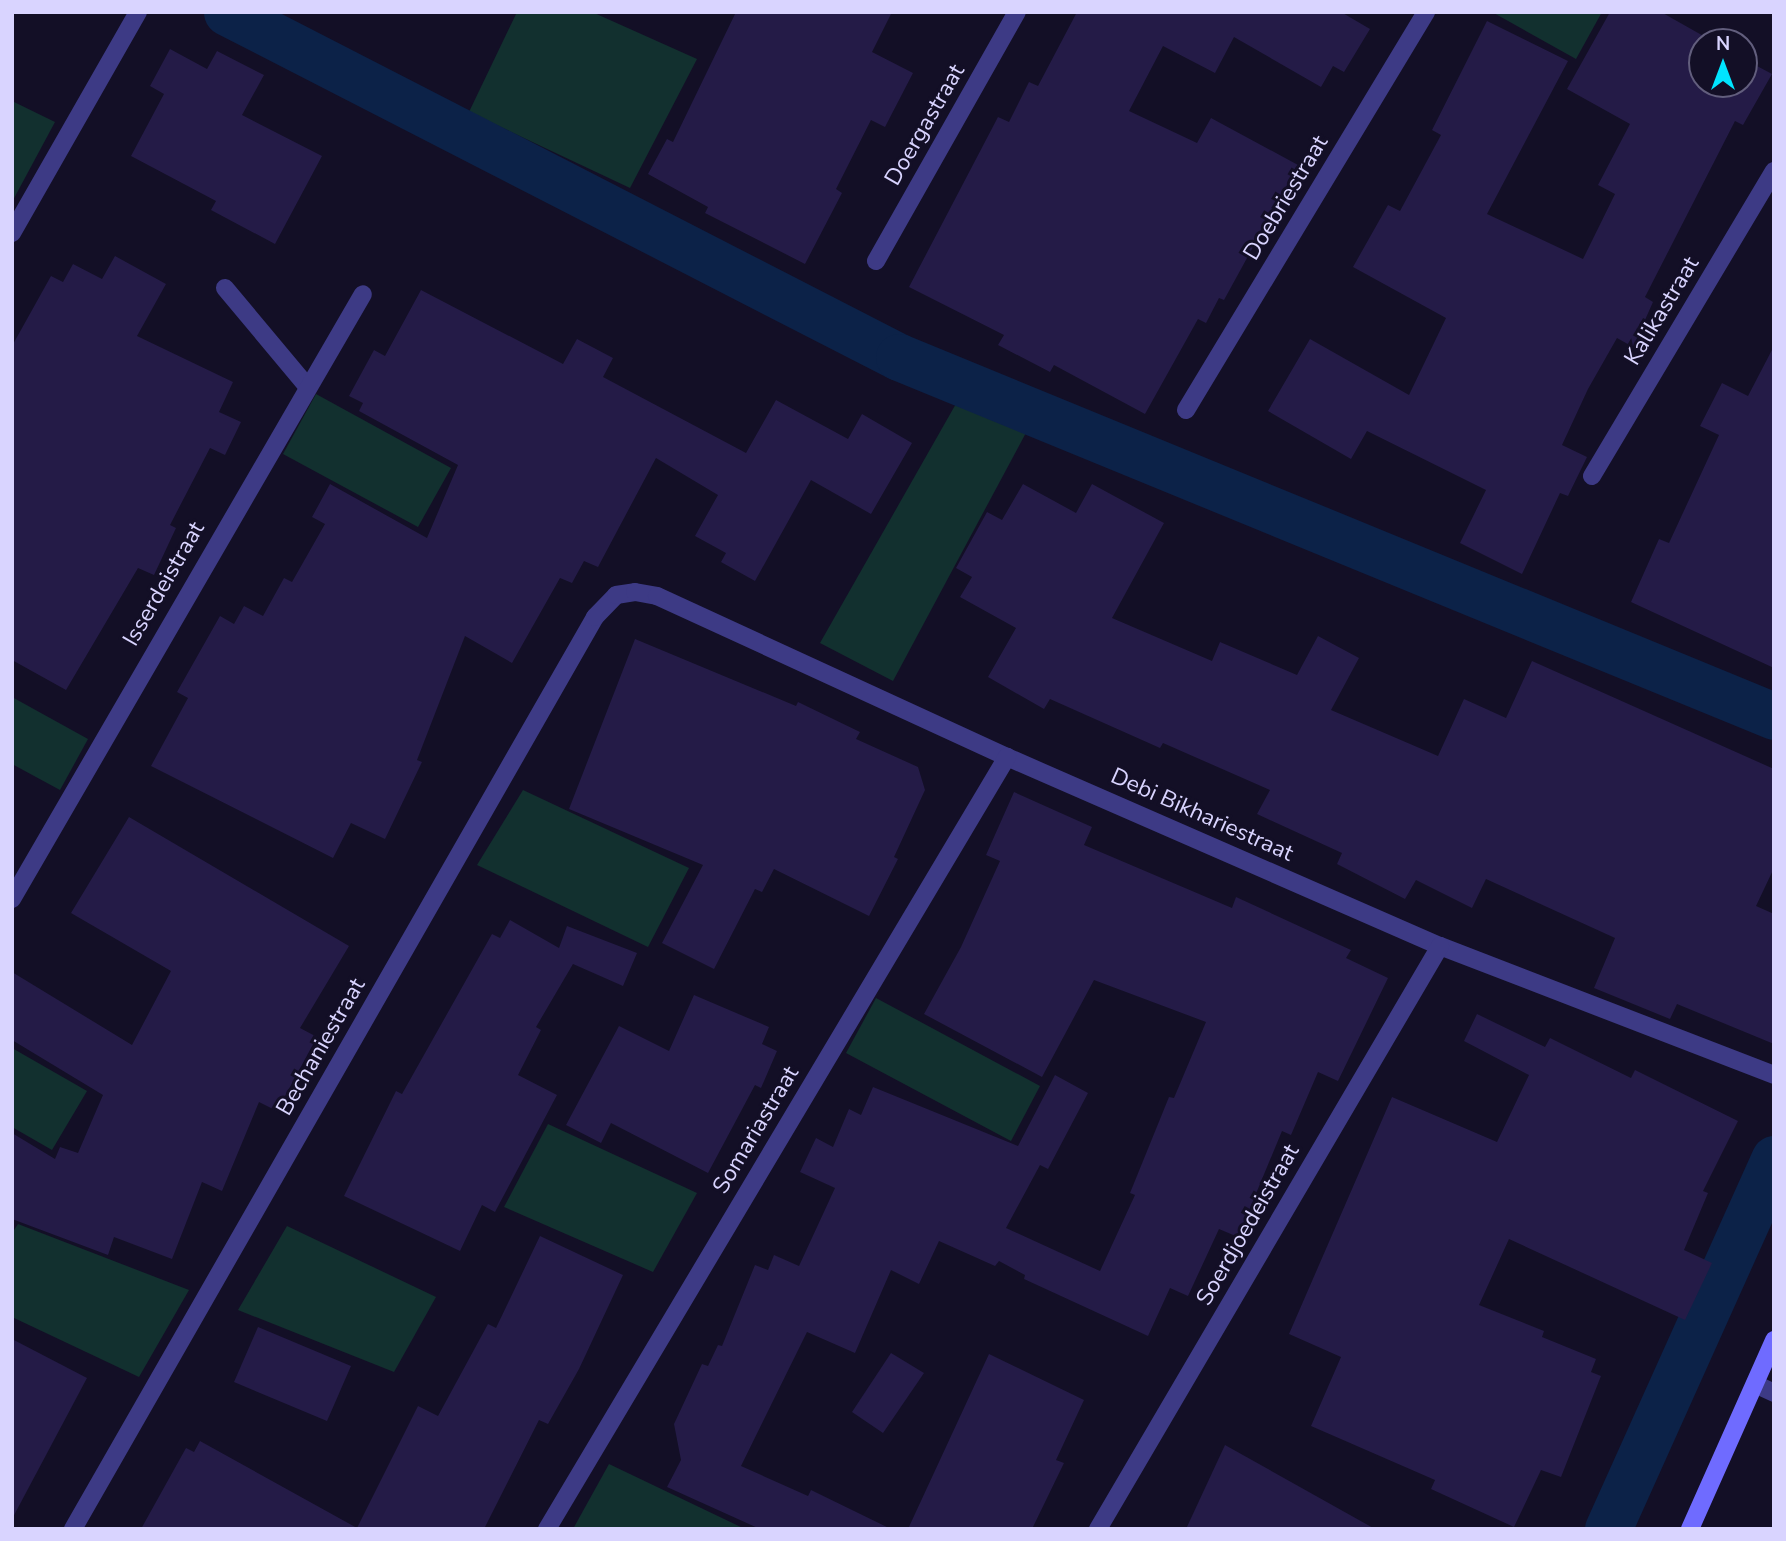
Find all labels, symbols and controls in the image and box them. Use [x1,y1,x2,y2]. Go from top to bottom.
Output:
north arrow [1688,28,1758,98]
text: N [1716,31,1730,57]
street label: Doergastraat [879,59,971,191]
street label: Doebriestraat [1238,131,1334,265]
street label: Kalikastraat [1619,252,1705,370]
street label: Isserdeistraat [117,517,211,651]
street label: Debi Bikhariestraat [1106,762,1298,868]
street label: Bechaniestraat [271,973,371,1121]
street label: Somariastraat [707,1061,805,1199]
street label: Soerdjoedeistraat [1191,1139,1305,1311]

